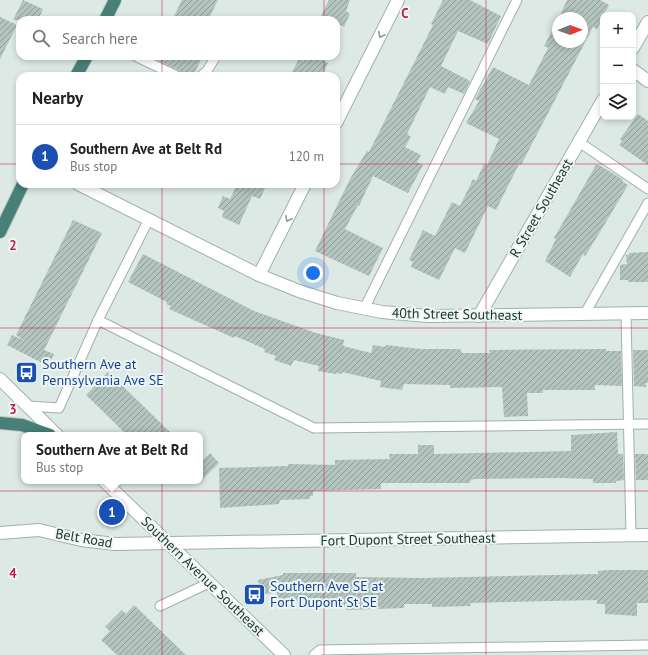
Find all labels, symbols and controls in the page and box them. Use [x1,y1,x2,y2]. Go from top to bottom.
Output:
text: C [401,5,409,22]
north arrow [552,12,588,48]
map controls [600,12,636,120]
button: + [600,12,636,48]
search box [16,16,340,60]
icon: search [30,27,52,49]
text: Search here [62,29,138,48]
one-way arrow [378,31,386,38]
button: − [600,48,636,84]
button: layers [600,84,636,120]
text: Nearby [32,87,83,109]
text: Southern Ave at Belt Rd [70,139,222,158]
text: 1 [41,148,49,165]
text: 120 m [289,148,324,165]
street label: R Street Southeast [505,155,577,261]
text: Bus stop [70,158,117,175]
one-way arrow [285,215,293,222]
text: 2 [9,237,17,254]
your location [303,263,323,283]
street label: 40th Street Southeast [392,304,523,324]
place label: Southern Ave at Pennsylvania Ave SE [42,355,164,389]
bus stop icon: Southern Ave at Pennsylvania Ave SE [13,359,39,385]
text: 3 [9,401,17,418]
popup [21,432,203,484]
text: Southern Ave at Belt Rd [36,440,188,459]
text: Bus stop [36,459,83,476]
pin: 1 [99,497,125,527]
street label: Southern Avenue Southeast [137,512,269,640]
street label: Belt Road [54,524,114,552]
street label: Fort Dupont Street Southeast [320,528,496,550]
text: 4 [9,565,17,582]
place label: Southern Ave SE at Fort Dupont St SE [270,577,383,611]
bus stop icon: Southern Ave SE at Fort Dupont St SE [241,581,267,607]

